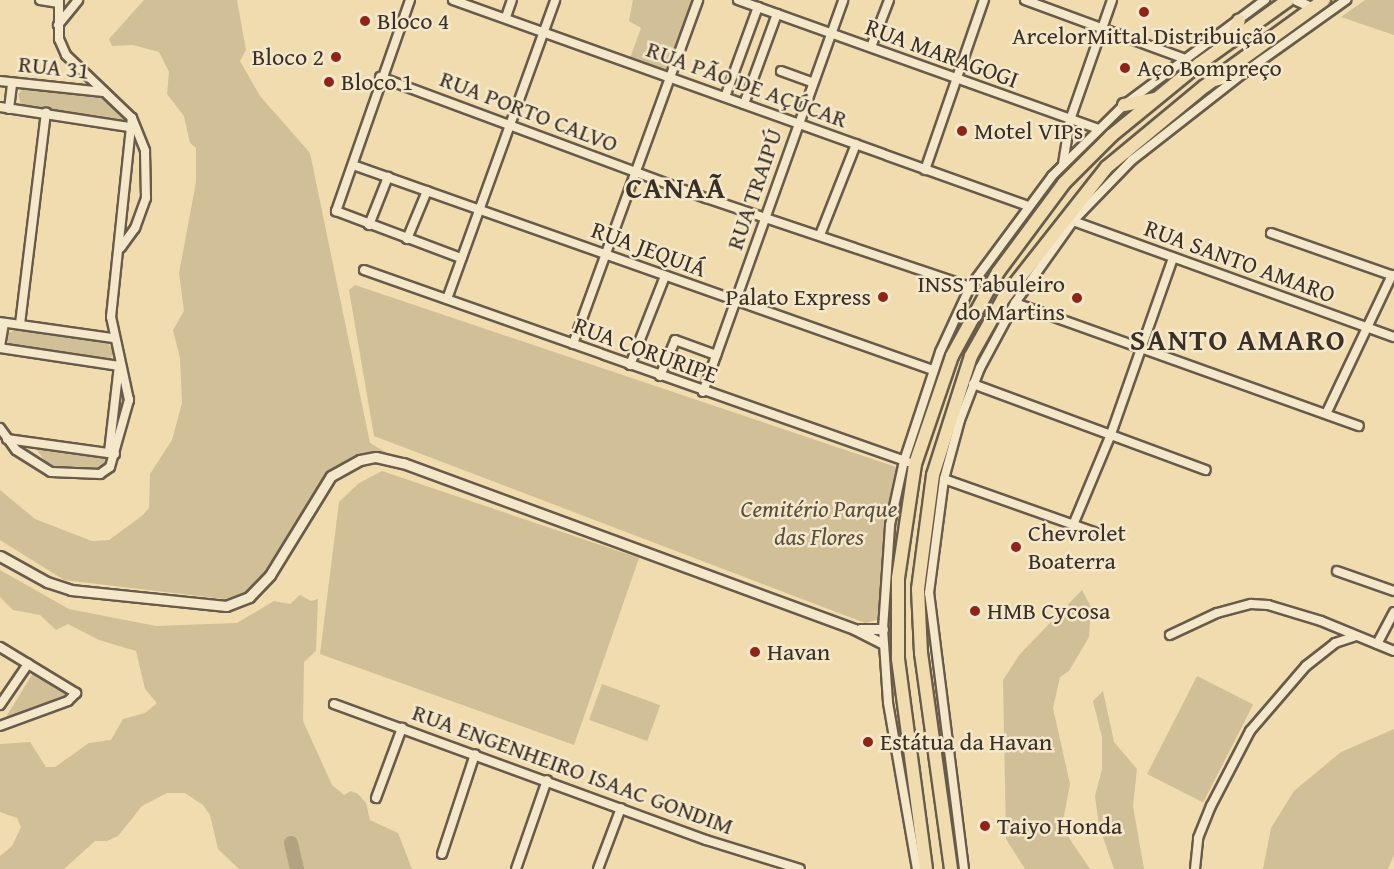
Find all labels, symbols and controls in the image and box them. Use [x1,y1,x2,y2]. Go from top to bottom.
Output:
marker: ArcelorMittal Distribuição [1137,5,1151,19]
place label: Bloco 4 [377,7,449,35]
street label: RUA MARAGOGI [862,12,1022,94]
marker: Bloco 4 [358,14,372,28]
place label: ArcelorMittal Distribuição [1012,22,1276,50]
street label: RUA PÃO DE AÇÚCAR [643,34,851,134]
place label: Bloco 2 [252,43,324,71]
street label: RUA 31 [17,49,91,85]
marker: Bloco 2 [329,50,343,64]
place label: Aço Bompreço [1137,54,1282,82]
marker: Aço Bompreço [1118,61,1132,75]
street label: RUA PORTO CALVO [436,64,622,158]
place label: Bloco 1 [341,68,413,96]
marker: Bloco 1 [322,75,336,89]
place label: Motel VIPs [974,117,1083,145]
marker: Motel VIPs [955,124,969,138]
street label: RUA TRAIPÚ [720,125,788,253]
district label: CANAÃ [625,169,727,205]
street label: RUA SANTO AMARO [1141,213,1339,309]
street label: RUA JEQUIÁ [588,215,710,283]
place label: INSS Tabuleiro do Martins [917,270,1065,326]
place label: Palato Express [726,283,871,311]
marker: Palato Express [876,290,890,304]
marker: INSS Tabuleiro do Martins [1070,291,1084,305]
street label: RUA CORURIPE [570,311,722,389]
district label: SANTO AMARO [1130,321,1346,357]
park label: Cemitério Parque das Flores [741,495,897,551]
place label: Chevrolet Boaterra [1028,519,1126,575]
marker: Chevrolet Boaterra [1009,540,1023,554]
place label: HMB Cycosa [987,597,1110,625]
marker: HMB Cycosa [968,604,982,618]
place label: Havan [767,638,830,666]
marker: Havan [748,645,762,659]
street label: RUA ENGENHEIRO ISAAC GONDIM [409,697,737,841]
place label: Estátua da Havan [880,728,1052,756]
marker: Estátua da Havan [861,735,875,749]
place label: Taiyo Honda [997,812,1122,840]
marker: Taiyo Honda [978,819,992,833]

